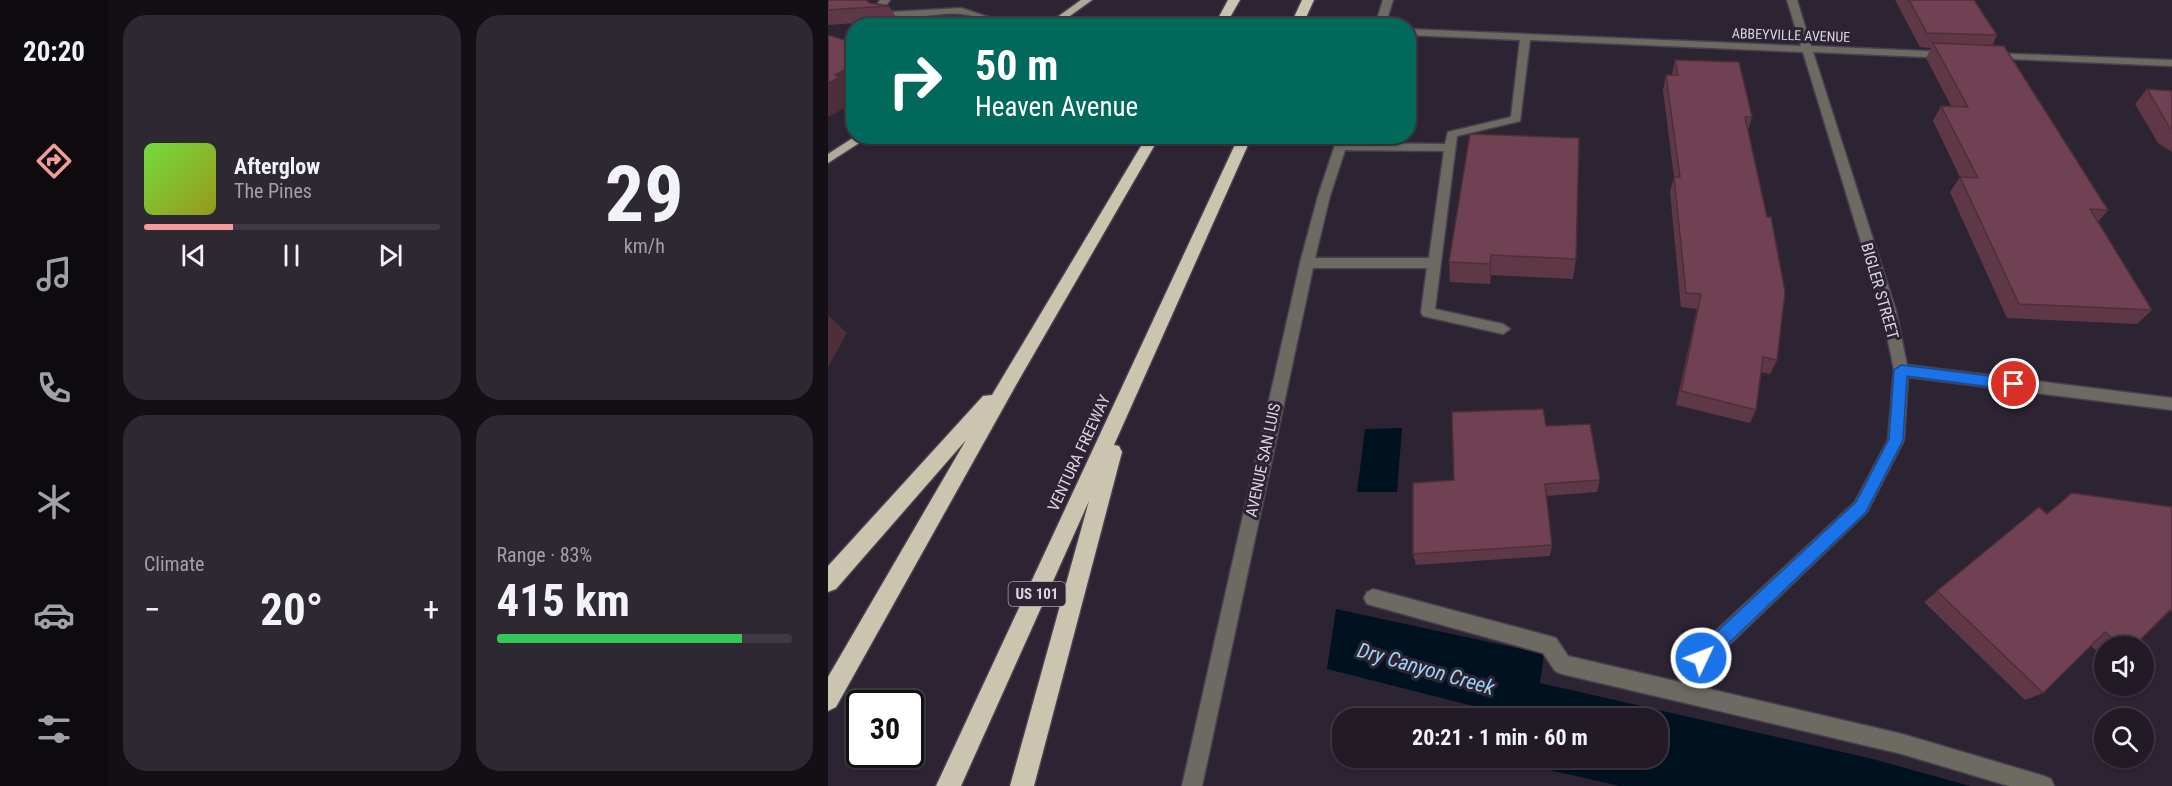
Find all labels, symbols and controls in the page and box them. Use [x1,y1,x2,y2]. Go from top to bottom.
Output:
street label: ABBEYVILLE AVENUE [1732,25,1850,45]
text: 20:20 [23,36,85,68]
text: 50 m [975,41,1058,90]
icon: right [876,42,954,120]
text: Heaven Avenue [975,91,1138,123]
icon: directions [33,140,75,182]
text: 29 [605,149,684,240]
text: Afterglow [234,154,320,179]
text: The Pines [234,179,312,203]
text: km/h [624,234,665,258]
icon: previous [177,239,210,272]
icon: pause [275,239,308,272]
icon: next [374,239,407,272]
street label: BIGLER STREET [1857,241,1903,341]
icon: music [33,253,75,295]
pin [1988,358,2039,409]
icon: phone [33,367,75,409]
icon: arrive [1997,367,2030,400]
street label: VENTURA FREEWAY [1044,391,1115,514]
street label: AVENUE SAN LUIS [1242,401,1284,519]
icon: climate [33,481,75,523]
text: Range · 83% [497,543,592,567]
text: Climate [144,552,204,576]
text: 415 km [497,574,630,627]
road number: US 101 [1008,582,1066,606]
text: 20° [260,583,323,636]
text: − [144,590,161,629]
text: + [423,590,439,629]
icon: car [33,594,75,636]
position arrow [1669,626,1733,690]
map controls [2094,636,2154,768]
button: sound [2094,636,2154,696]
water label: Dry Canyon Creek [1355,638,1498,700]
speed limit sign: 30 [846,690,924,768]
icon: filters [33,708,75,750]
button: search [2094,708,2154,768]
text: 20:21 · 1 min · 60 m [1412,725,1588,750]

